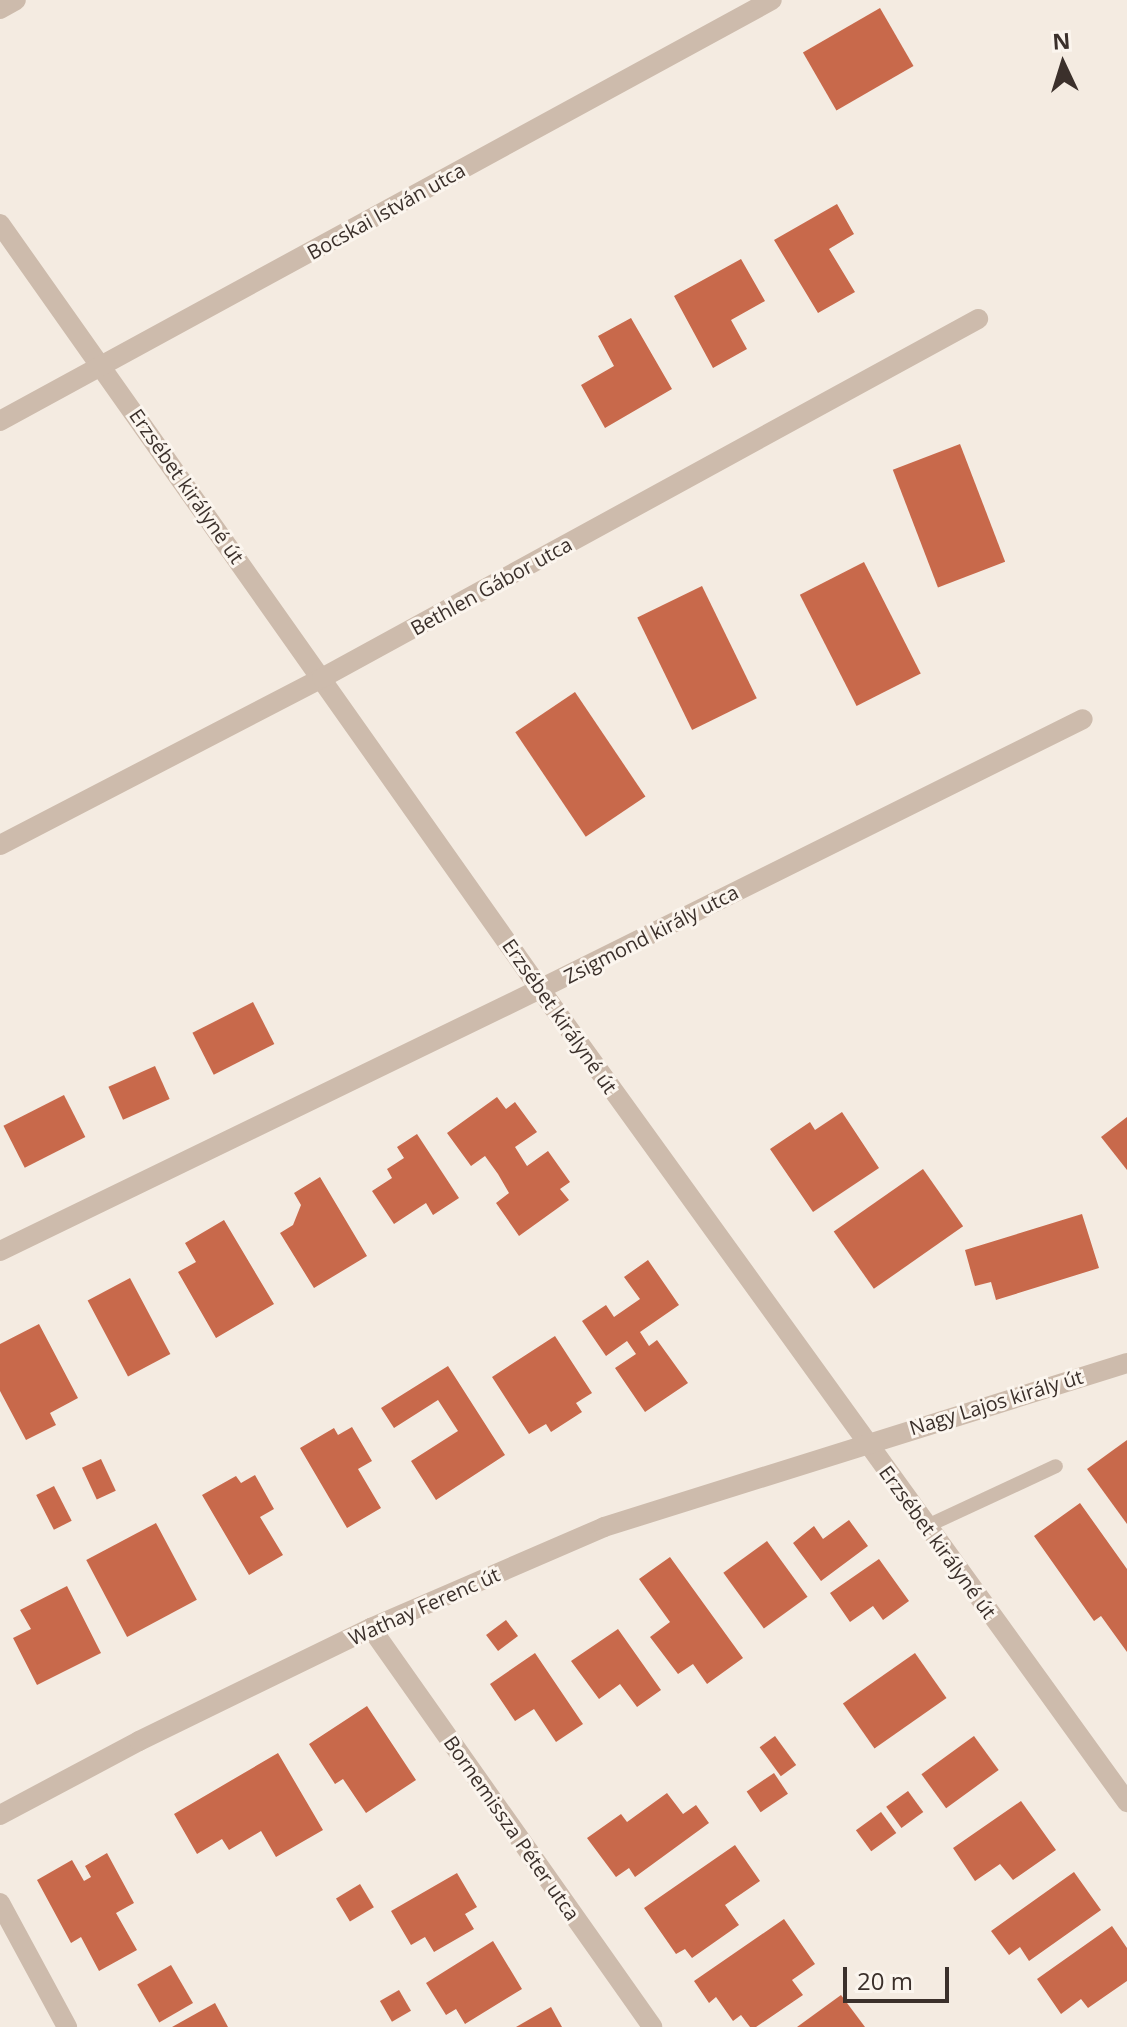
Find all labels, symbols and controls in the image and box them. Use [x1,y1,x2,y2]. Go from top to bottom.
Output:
north arrow [1023,24,1103,104]
text: N [1051,24,1071,56]
street label: Bocskai István utca [303,158,469,264]
street label: Erzsébet királyné út [125,404,249,568]
street label: Bethlen Gábor utca [406,532,576,640]
street label: Zsigmond király utca [560,880,742,988]
street label: Erzsébet királyné út [498,934,622,1098]
street label: Nagy Lajos király út [906,1364,1086,1440]
street label: Erzsébet királyné út [874,1461,1002,1623]
street label: Wathay Ferenc út [345,1562,503,1650]
street label: Bornemissza Péter utca [439,1731,585,1925]
scale bar [847,1951,953,2001]
text: 20 m [857,1964,913,1997]

